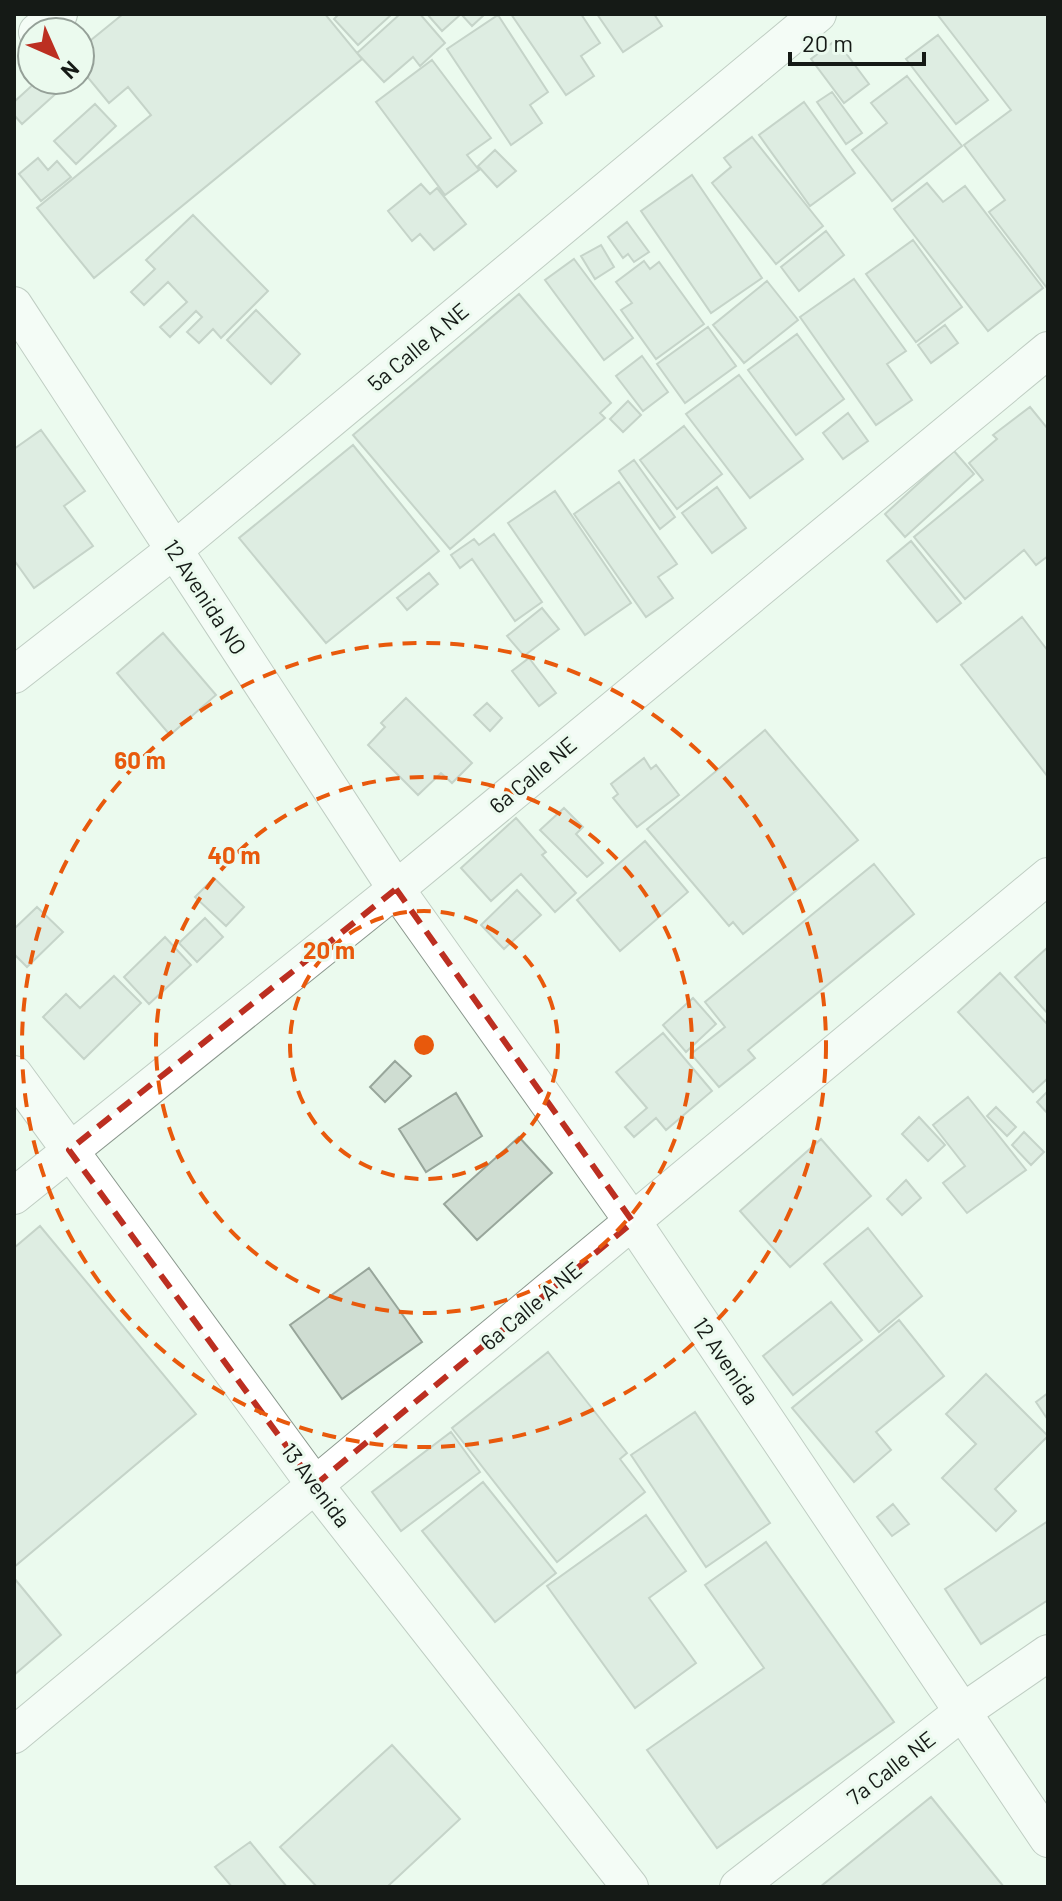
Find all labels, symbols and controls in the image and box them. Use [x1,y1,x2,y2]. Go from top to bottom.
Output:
north arrow [16,16,96,96]
scale bar [790,16,924,66]
text: 20 m [802,28,853,57]
text: N [56,56,85,85]
street label: 5a Calle A NE [362,297,473,396]
street label: 12 Avenida NO [159,534,253,659]
street label: 6a Calle NE [484,730,581,818]
text: 60 m [114,745,166,774]
text: 40 m [207,840,261,869]
text: 20 m [303,935,355,964]
centre of rings [410,1031,438,1059]
street label: 6a Calle A NE [475,1256,586,1355]
street label: 12 Avenida [688,1312,765,1409]
street label: 13 Avenida [277,1437,357,1532]
street label: 7a Calle NE [841,1725,940,1810]

